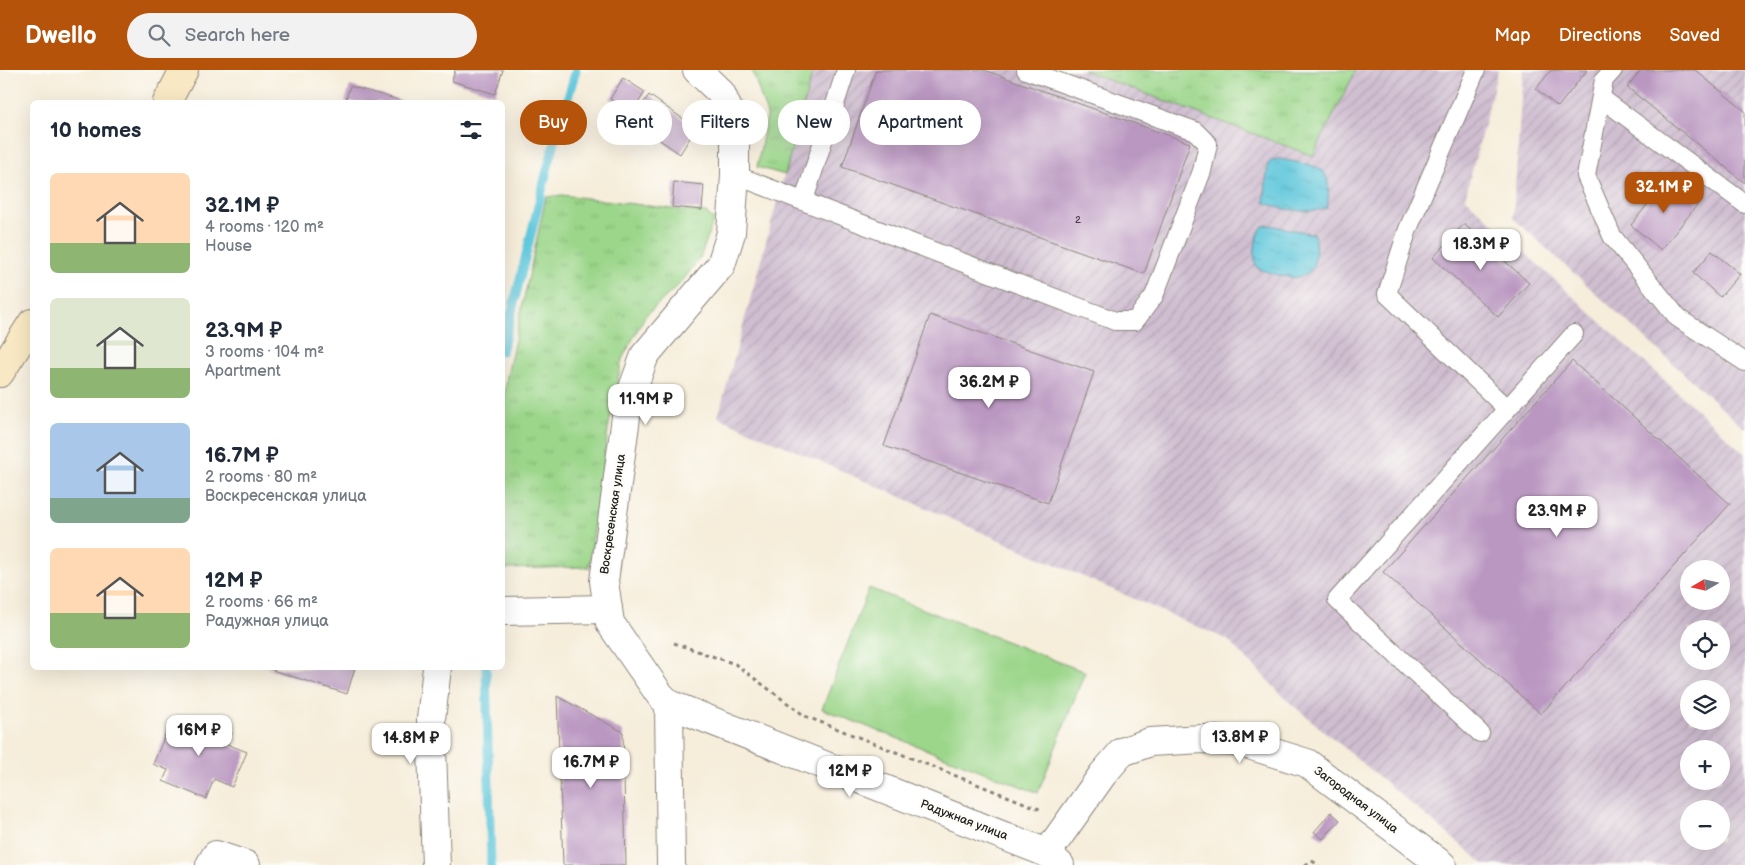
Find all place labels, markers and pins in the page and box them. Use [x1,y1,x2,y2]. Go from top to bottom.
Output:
pin: 32.1M ₽ [1618,172,1710,214]
pin: 18.3M ₽ [1435,228,1527,271]
pin: 36.2M ₽ [943,366,1035,409]
pin: 11.9M ₽ [600,384,692,426]
pin: 23.9M ₽ [1511,496,1603,538]
pin: 16M ₽ [164,714,234,757]
pin: 14.8M ₽ [365,722,457,765]
pin: 13.8M ₽ [1194,722,1286,764]
pin: 16.7M ₽ [545,746,637,789]
pin: 12M ₽ [815,756,885,798]

